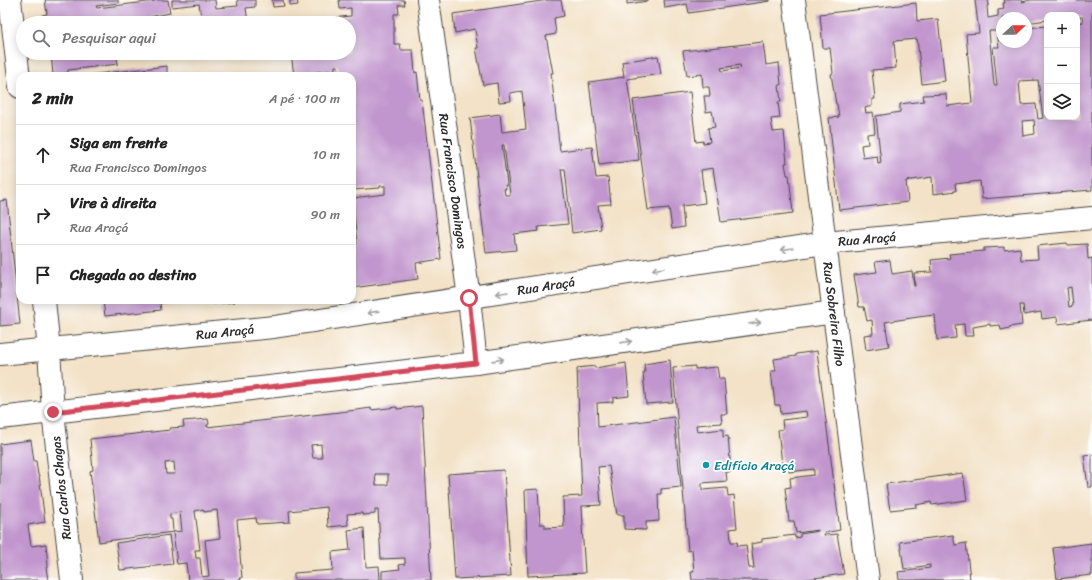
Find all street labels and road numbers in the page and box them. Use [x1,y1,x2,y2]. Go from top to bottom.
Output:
street label: Rua Francisco Domingos [432,112,474,251]
street label: Rua Araçá [837,225,897,253]
street label: Rua Sobreira Filho [816,260,852,368]
street label: Rua Araçá [515,270,577,302]
street label: Rua Araçá [195,317,256,346]
street label: Rua Carlos Chagas [44,435,78,541]

